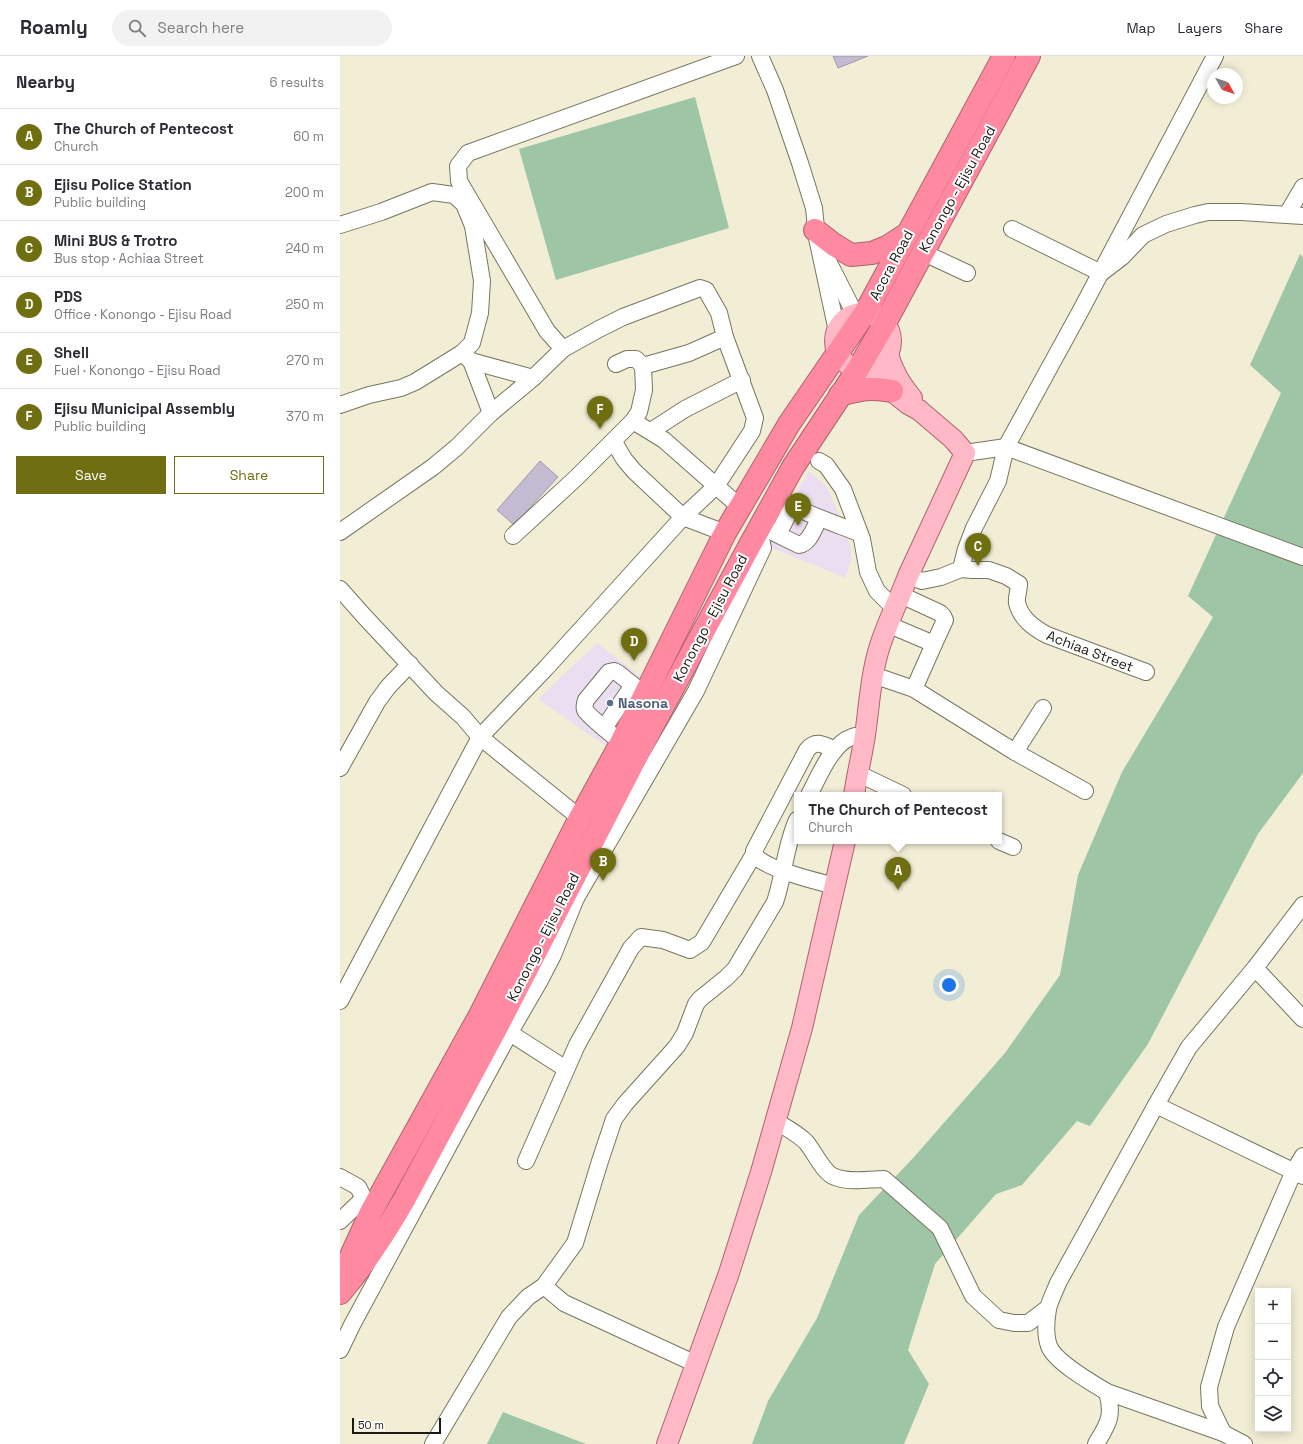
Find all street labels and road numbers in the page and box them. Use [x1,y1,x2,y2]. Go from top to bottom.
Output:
street label: Konongo - Ejisu Road [915,123,999,255]
street label: Accra Road [865,227,917,303]
street label: Konongo - Ejisu Road [669,551,751,685]
street label: Achiaa Street [1044,626,1136,676]
street label: Konongo - Ejisu Road [503,870,583,1004]

